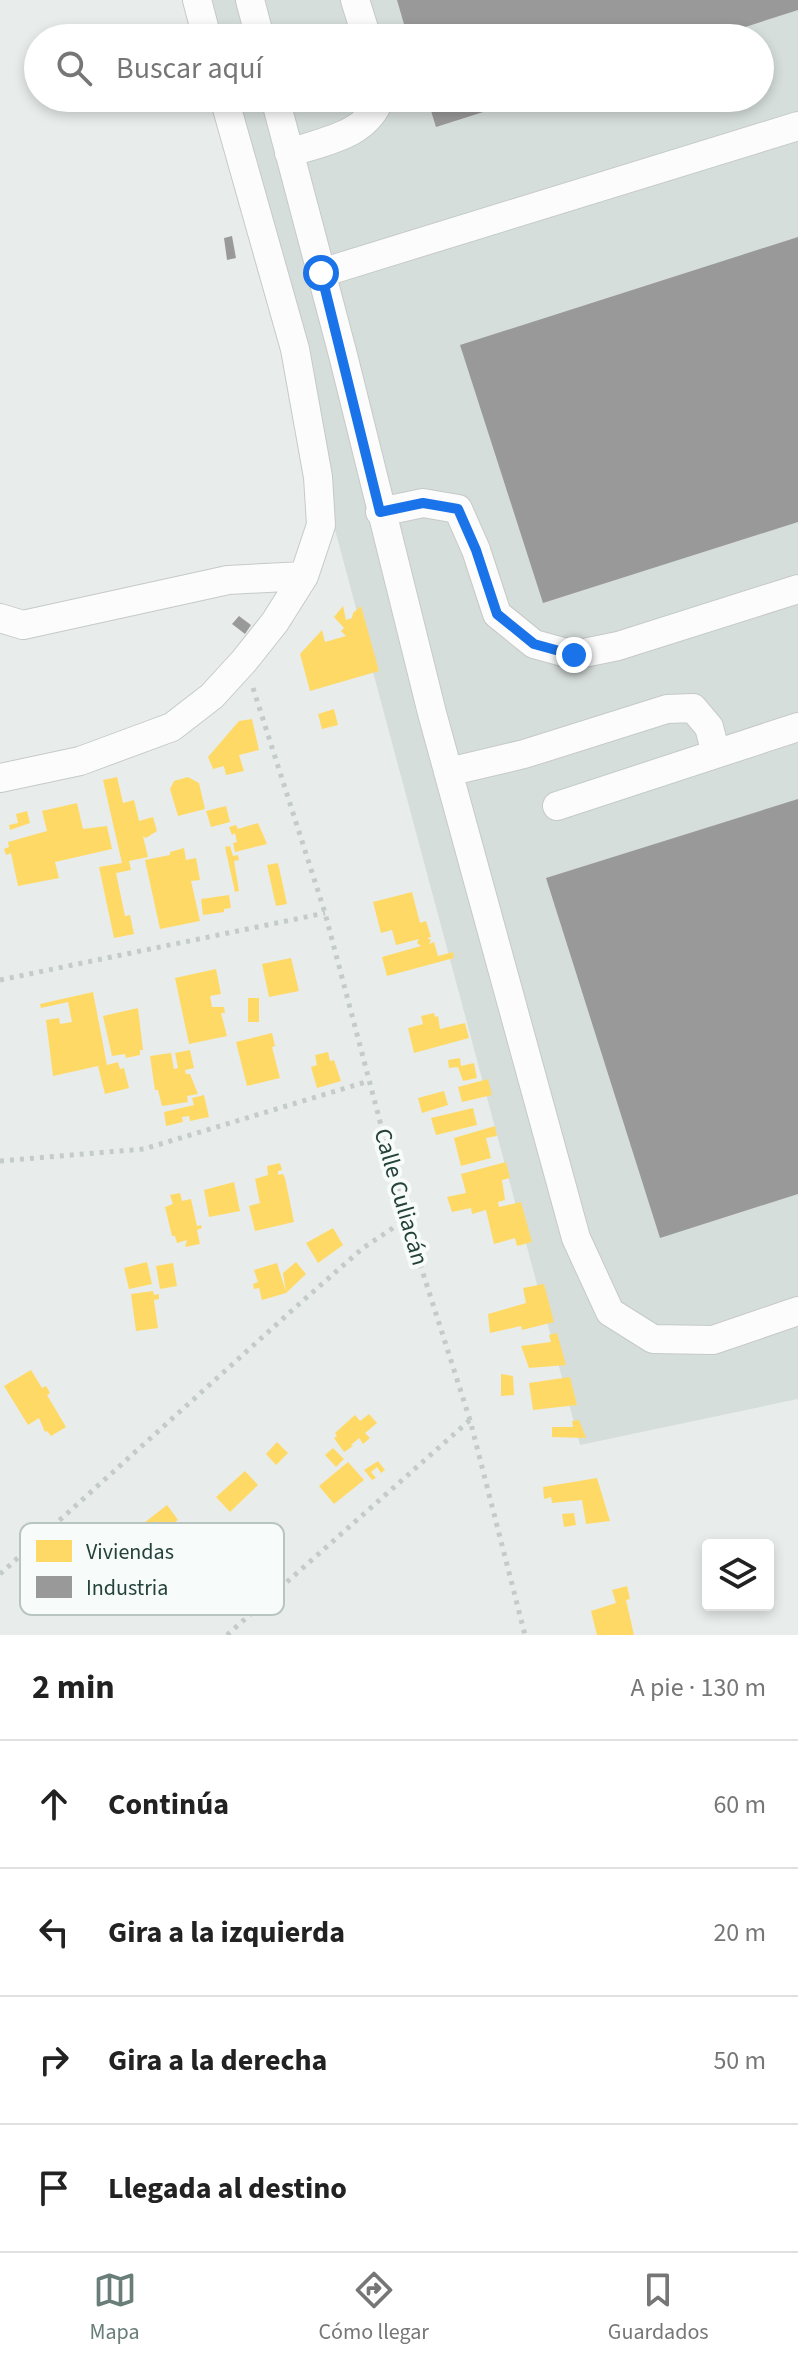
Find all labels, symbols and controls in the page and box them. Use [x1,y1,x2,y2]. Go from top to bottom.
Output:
search box [24,24,774,112]
icon: search [52,46,96,90]
text: Buscar aquí [116,47,263,90]
route start [303,255,339,291]
route end [556,637,592,673]
street label: Calle Culiacán [365,1124,437,1270]
legend [20,1523,284,1615]
text: Viviendas [86,1536,174,1568]
map controls [702,1539,774,1611]
button: layers [702,1539,774,1611]
text: Industria [86,1572,168,1604]
text: 2 min [32,1663,115,1712]
text: A pie · 130 m [631,1669,766,1706]
icon: ahead [32,1782,76,1826]
text: Continúa [108,1783,229,1826]
text: 60 m [713,1786,766,1823]
icon: left [32,1910,76,1954]
text: Gira a la izquierda [108,1911,345,1954]
text: 20 m [713,1914,766,1951]
icon: right [32,2038,76,2082]
text: Gira a la derecha [108,2039,327,2082]
text: 50 m [713,2042,766,2079]
icon: arrive [32,2166,76,2210]
text: Llegada al destino [108,2167,347,2210]
tab: Mapa [89,2268,140,2348]
tab: Cómo llegar [318,2268,429,2348]
tab: Guardados [608,2268,709,2348]

